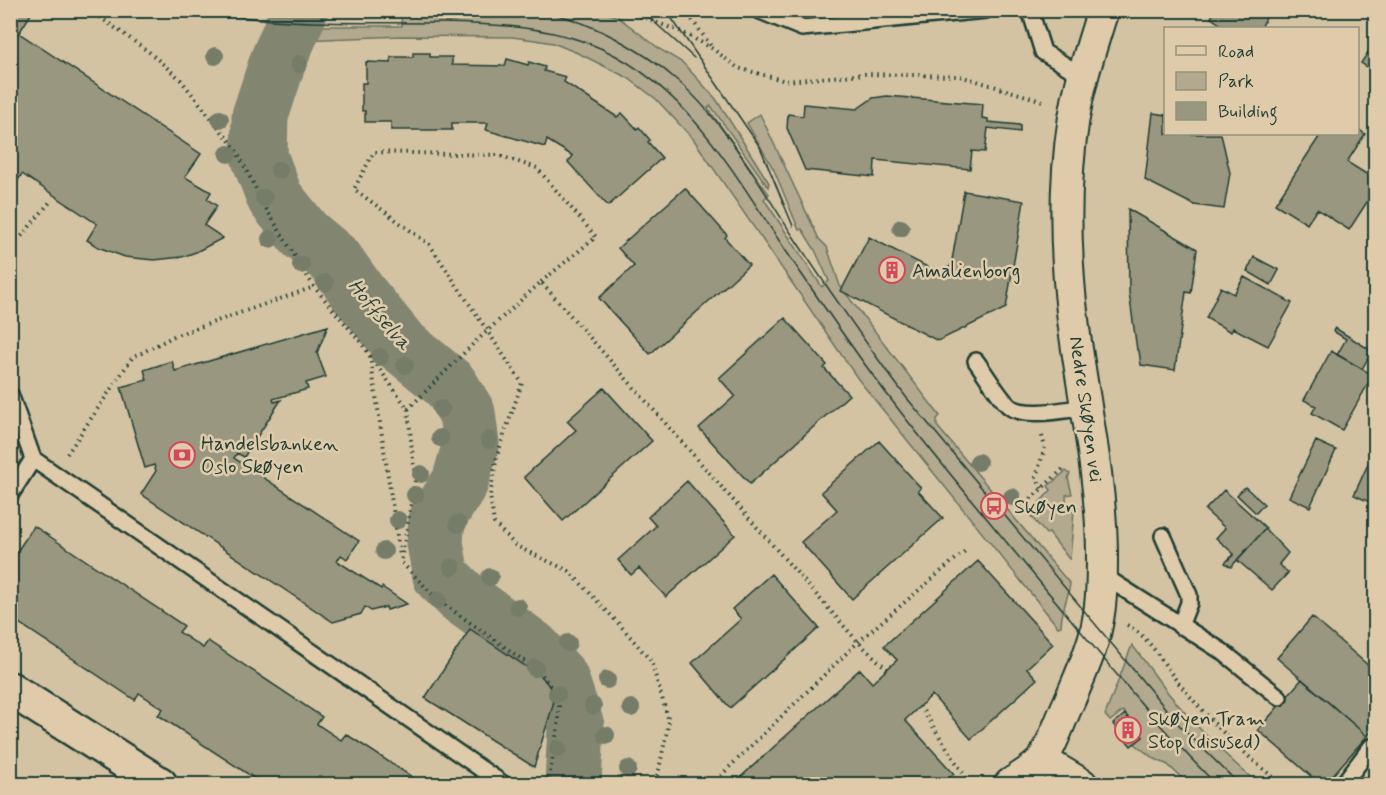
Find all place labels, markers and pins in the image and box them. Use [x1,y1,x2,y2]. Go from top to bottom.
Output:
building icon: Amalienborg [877,255,907,285]
place label: Amalienborg [912,258,1020,285]
place label: Handelsbanken Oslo Skøyen [201,431,339,481]
bank icon: Handelsbanken Oslo Skøyen [167,440,197,470]
bus stop icon: Skøyen [979,491,1009,521]
place label: Skøyen [1014,494,1077,521]
place label: Skøyen Tram Stop (disused) [1148,706,1265,756]
building icon: Skøyen Tram Stop (disused) [1113,715,1143,745]

